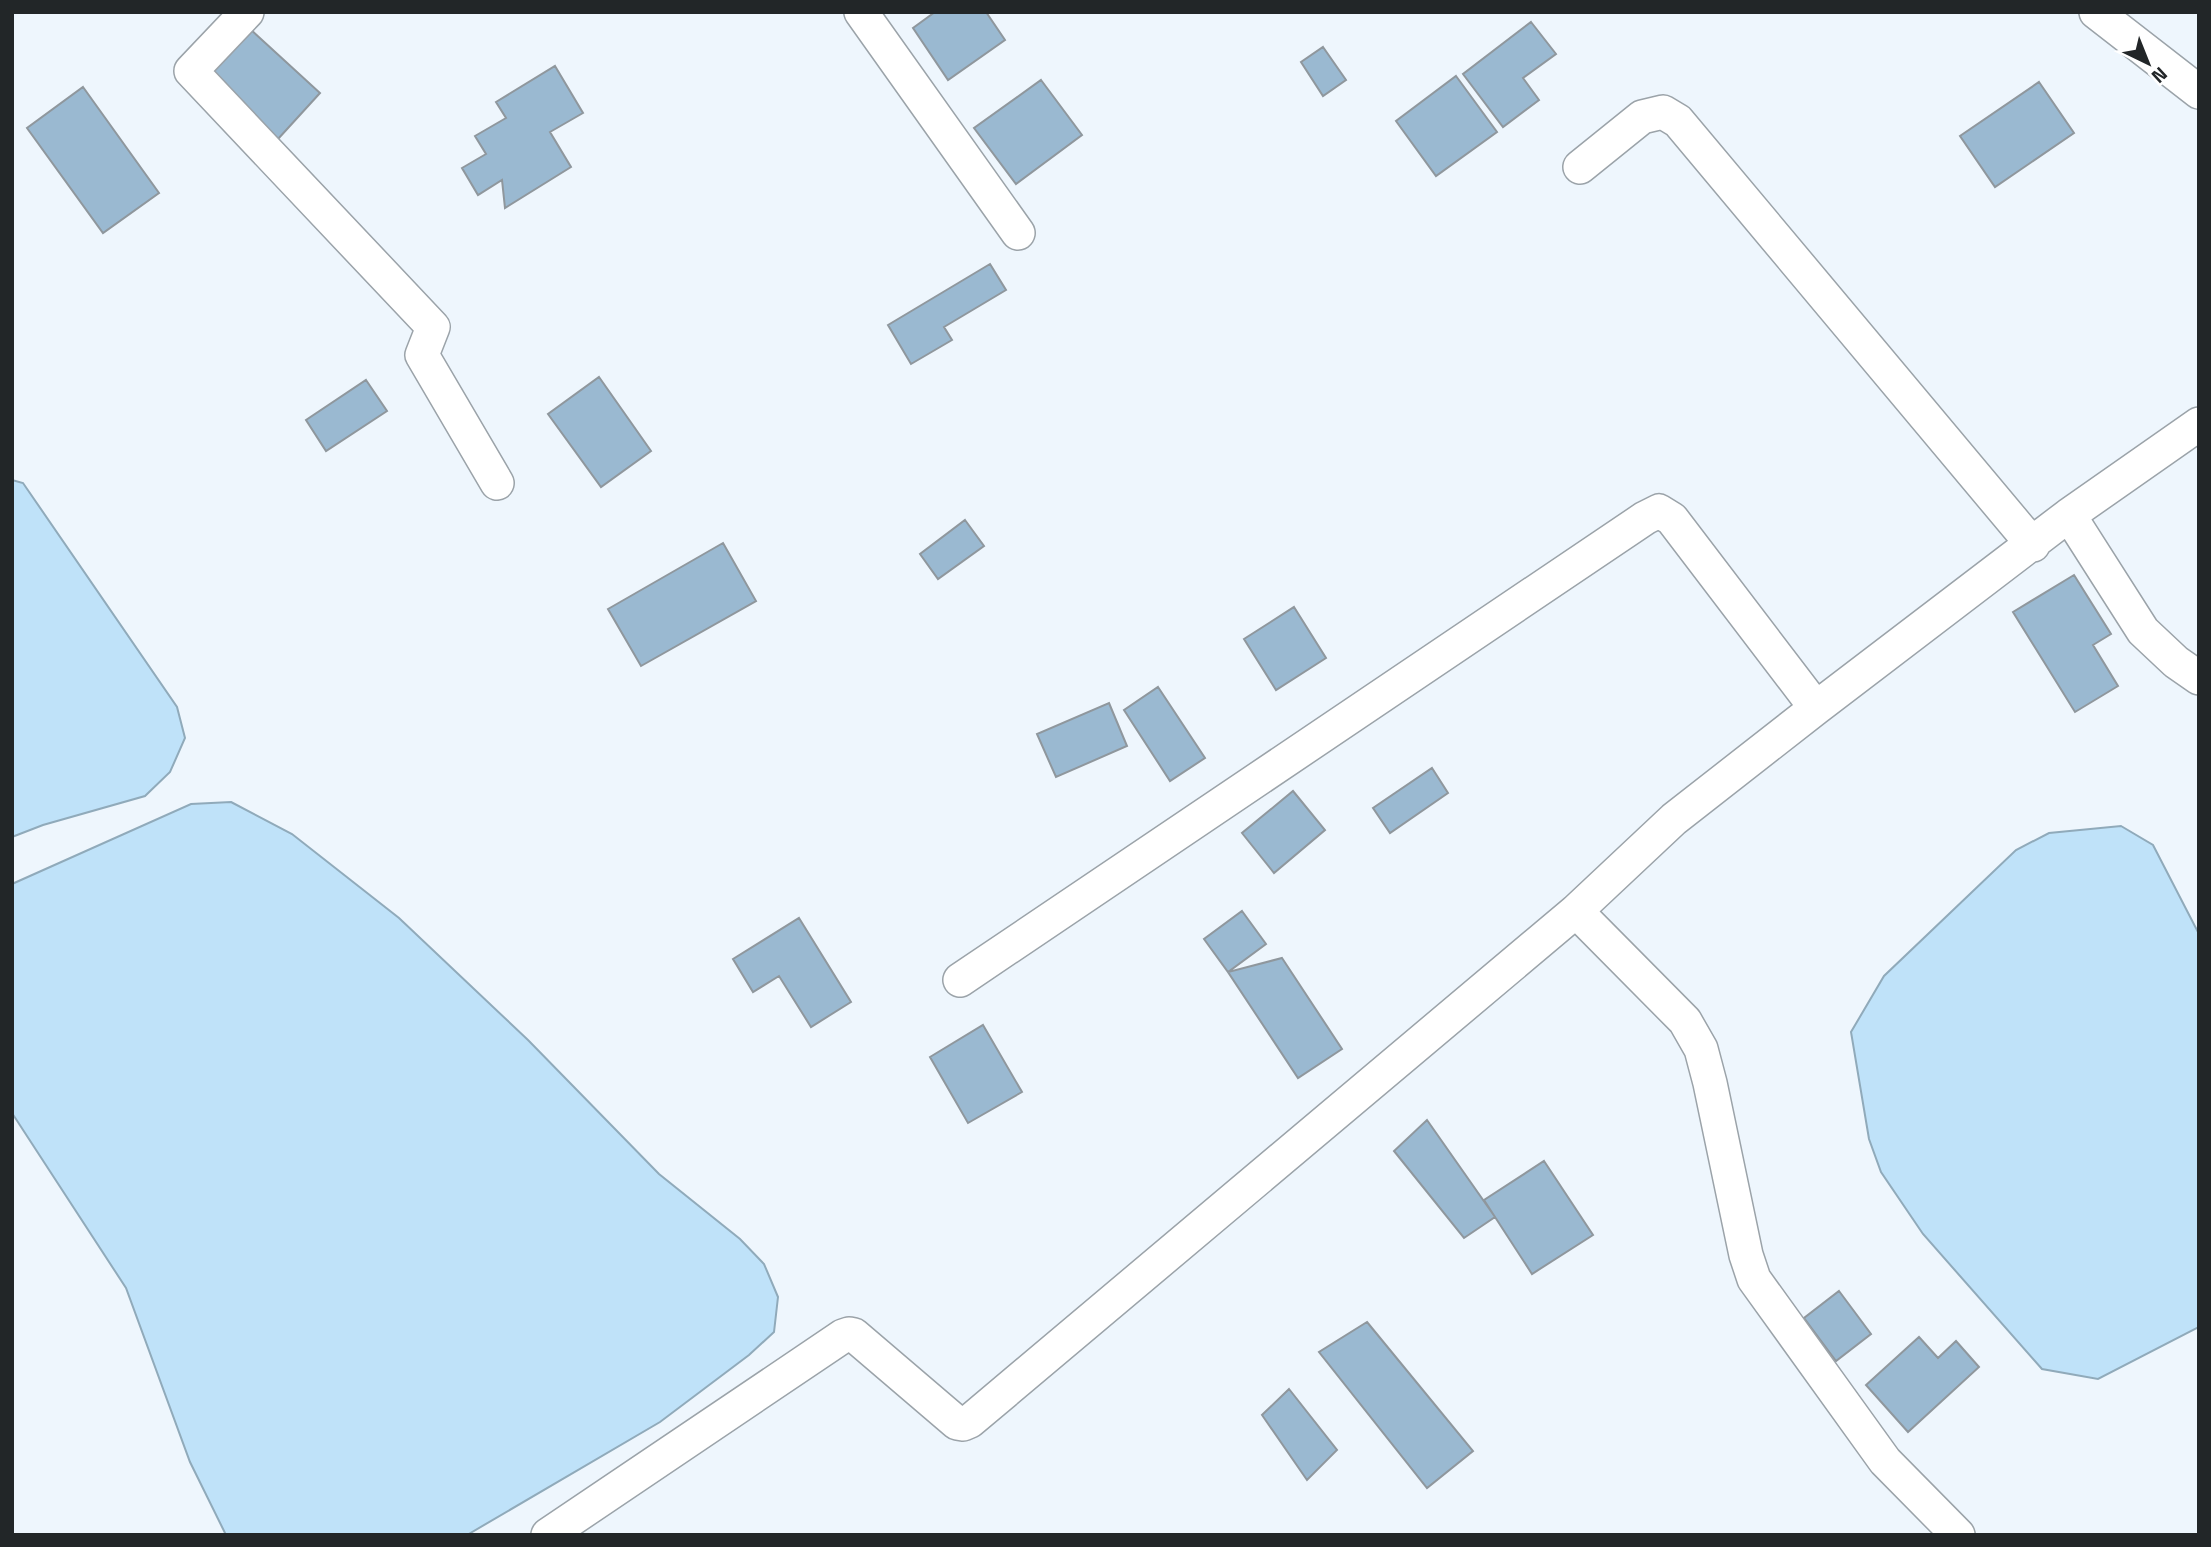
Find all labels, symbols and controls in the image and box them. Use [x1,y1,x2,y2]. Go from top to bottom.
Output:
north arrow [2113,28,2183,98]
text: N [2145,61,2175,91]

